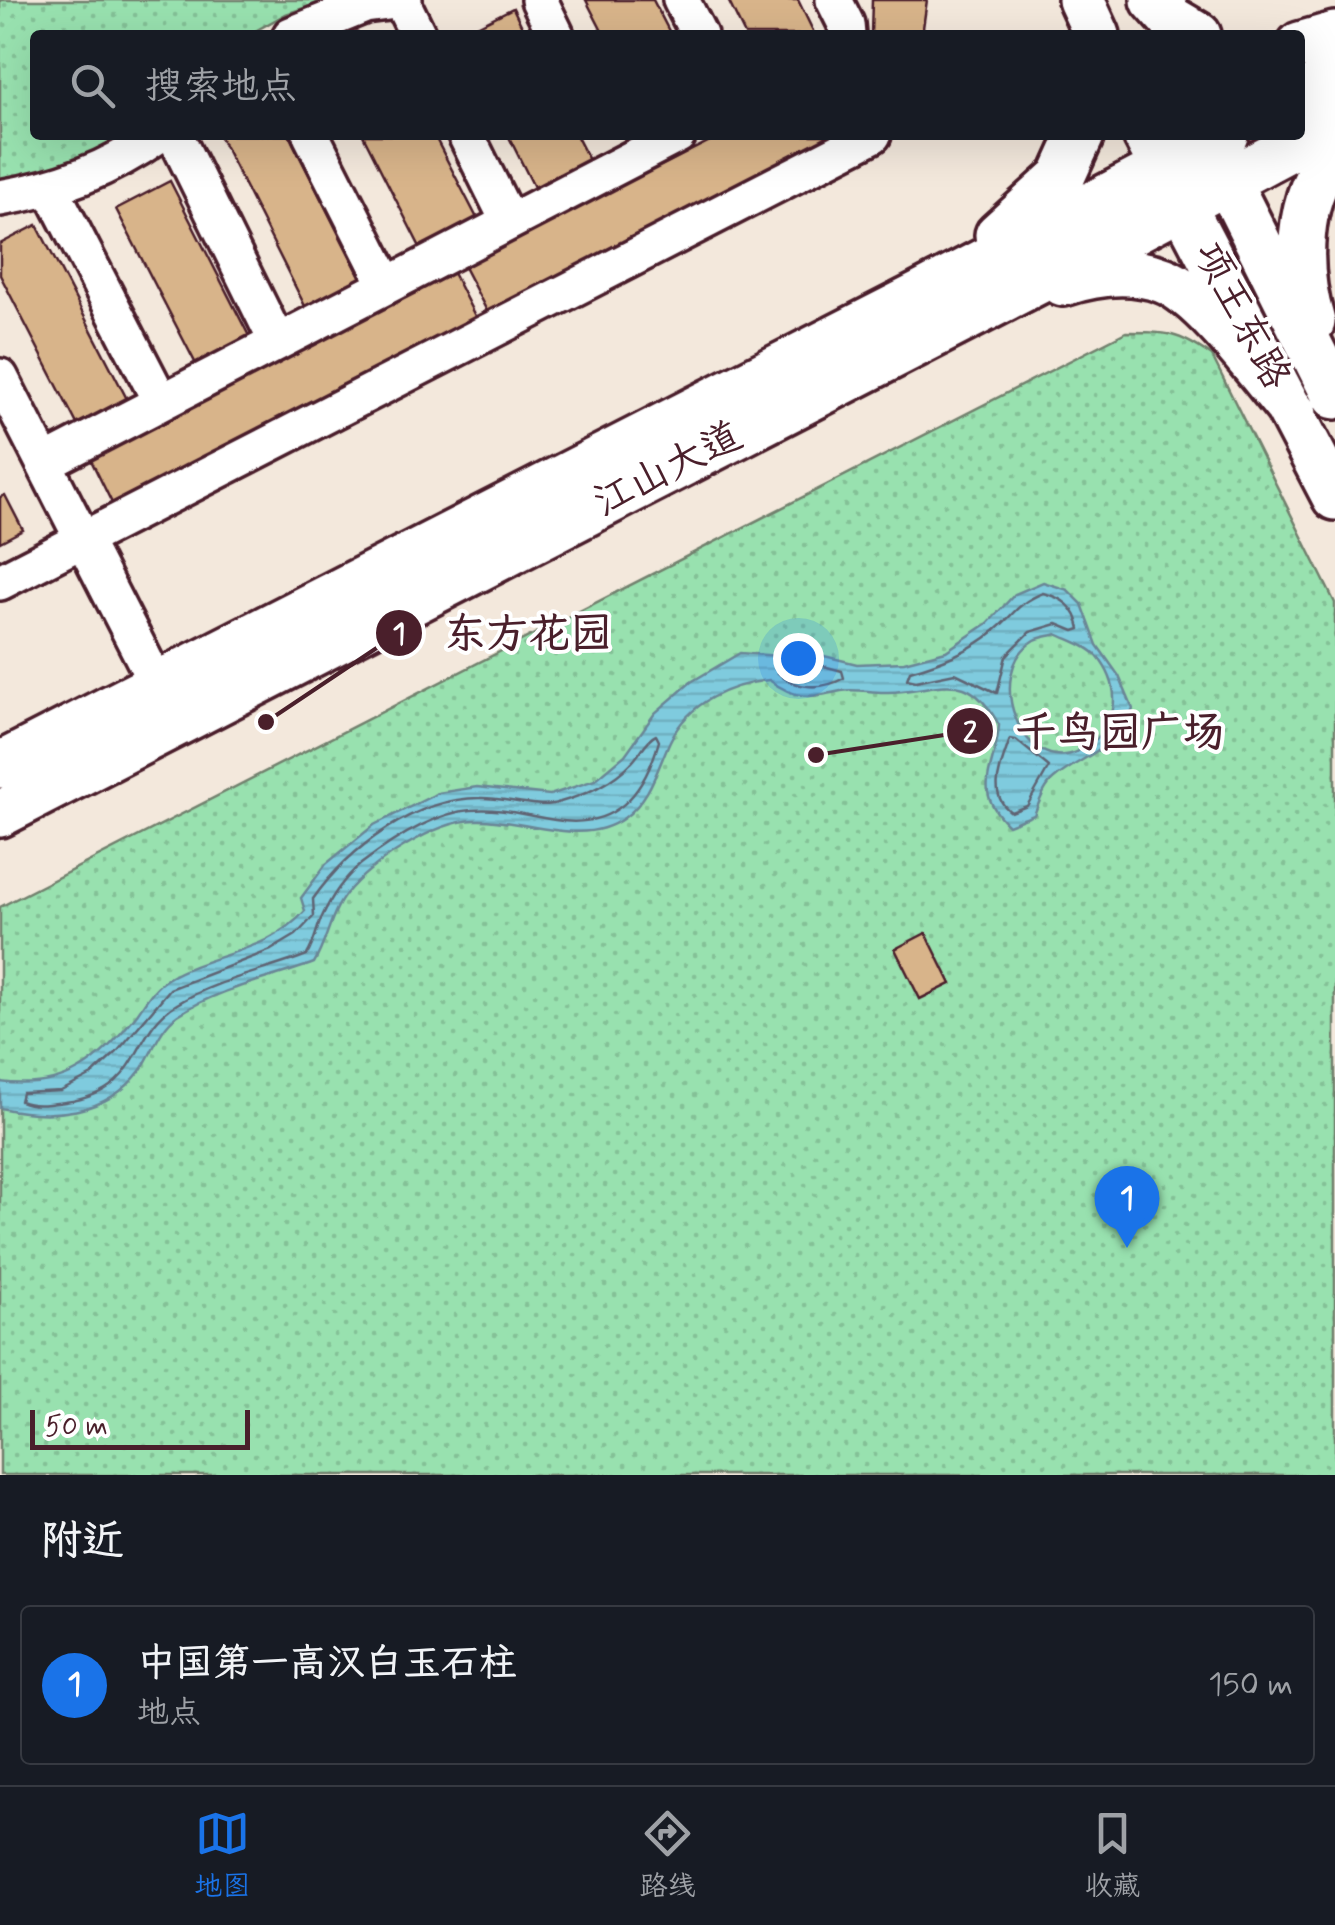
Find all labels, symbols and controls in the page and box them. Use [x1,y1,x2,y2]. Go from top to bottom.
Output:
search box [30,30,1305,140]
icon: search [65,58,120,113]
text: 搜索地点 [145,63,297,112]
street label: 项王东路 [1180,233,1302,399]
street label: 江山大道 [585,411,751,529]
callout: 东方花园 [374,597,632,669]
text: 东方花园 [444,608,612,663]
text: 1 [392,615,406,654]
your location [773,633,824,684]
callout: 千鸟园广场 [945,695,1245,767]
text: 千鸟园广场 [1015,707,1225,762]
text: 2 [963,714,978,753]
pin: 1 [1094,1166,1160,1248]
scale bar [30,1405,250,1450]
text: 50 m [45,1409,108,1446]
text: 附近 [40,1515,124,1570]
text: 中国第一高汉白玉石柱 [137,1640,517,1689]
text: 1 [67,1664,82,1706]
text: 150 m [1208,1664,1293,1706]
text: 地点 [137,1692,201,1734]
tab: 地图 [194,1806,251,1906]
tab: 路线 [639,1806,696,1906]
tab: 收藏 [1084,1806,1141,1906]

